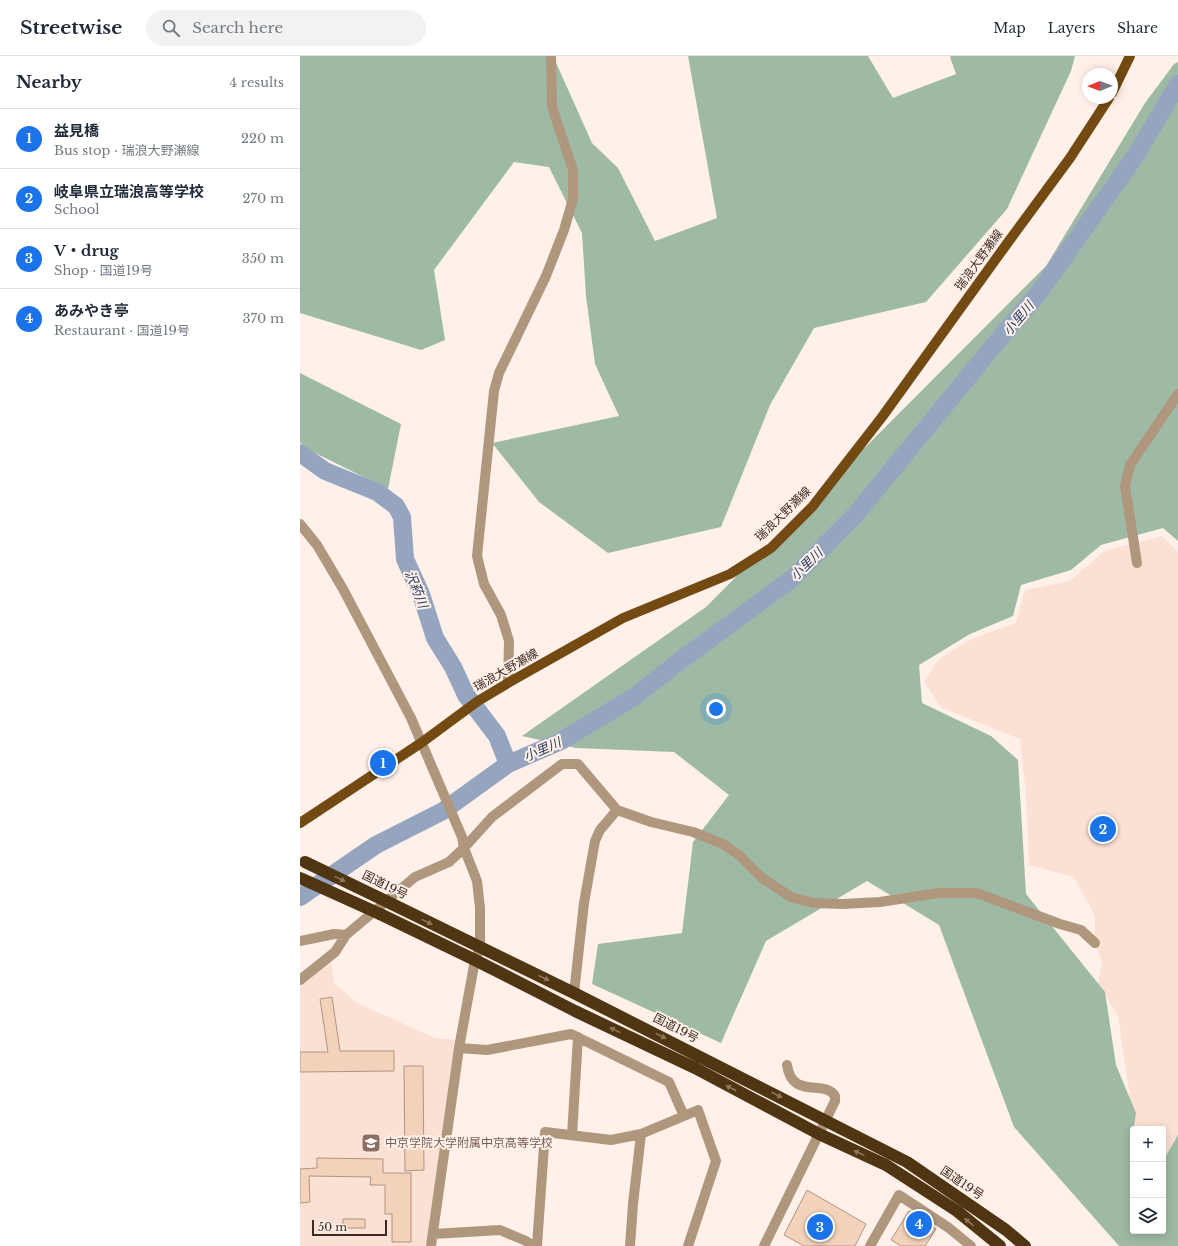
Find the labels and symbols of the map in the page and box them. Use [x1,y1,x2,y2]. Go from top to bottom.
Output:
north arrow [1082,68,1118,104]
street label: 瑞浪大野瀬線 [951,226,1006,293]
water label: 小里川 [999,296,1039,339]
street label: 瑞浪大野瀬線 [752,483,814,544]
water label: 小里川 [787,543,828,584]
water label: 沢葯川 [401,568,432,612]
street label: 瑞浪大野瀬線 [471,645,541,694]
your location [706,699,726,719]
water label: 小里川 [521,733,565,765]
pin: 1 [370,748,396,778]
pin: 2 [1090,814,1116,844]
street label: 国道19号 [360,867,411,902]
one-way arrow [335,876,346,882]
one-way arrow [421,919,433,925]
one-way arrow [538,975,550,981]
street label: 国道19号 [651,1010,701,1045]
one-way arrow [609,1027,620,1033]
one-way arrow [655,1033,666,1039]
one-way arrow [725,1084,737,1091]
one-way arrow [771,1092,782,1098]
school or university icon: 中京学院大学附属中京高等学校 [360,1132,382,1154]
place label: 中京学院大学附属中京高等学校 [385,1135,553,1150]
one-way arrow [854,1150,865,1156]
street label: 国道19号 [938,1163,987,1203]
pin: 4 [906,1209,932,1239]
pin: 3 [807,1212,833,1242]
one-way arrow [964,1217,975,1226]
scale bar [312,1218,387,1237]

